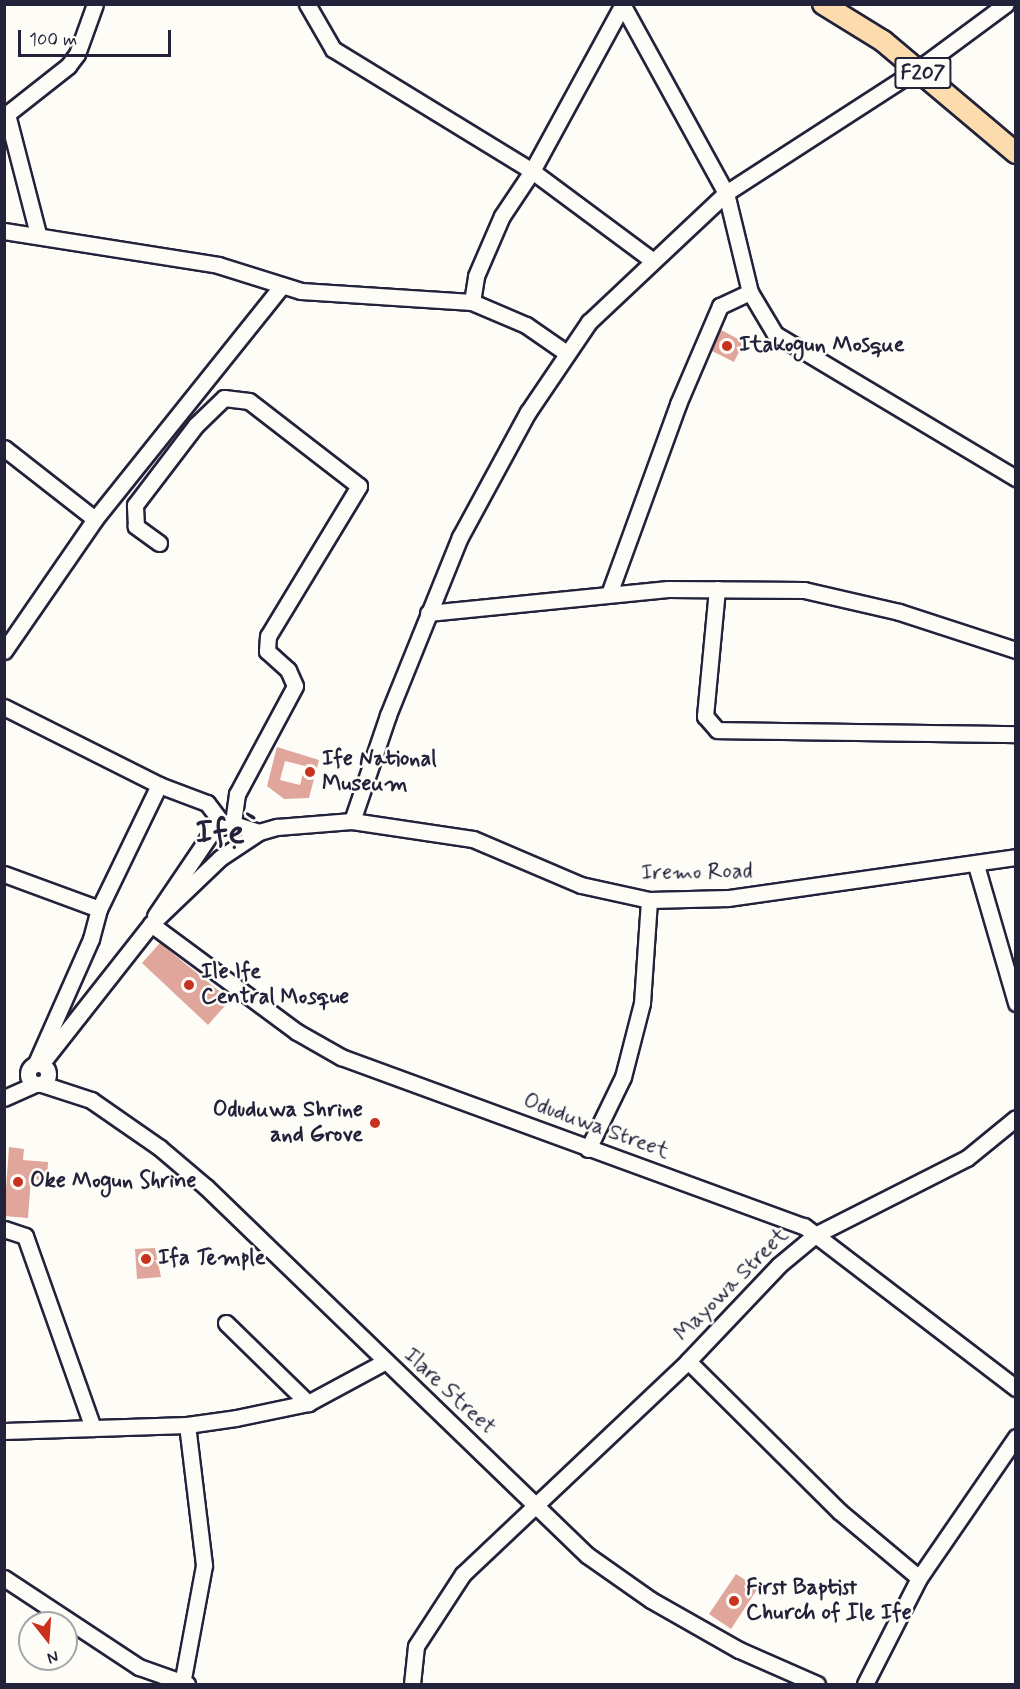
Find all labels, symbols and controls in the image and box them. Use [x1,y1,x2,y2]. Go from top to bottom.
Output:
scale bar [21,18,174,56]
text: 100 m [29,28,77,52]
road number: F207 [893,55,953,91]
place label: Itakogun Mosque [739,333,901,359]
marker: Itakogun Mosque [720,339,734,353]
place label: Ife National Museum [322,746,435,798]
marker: Ife National Museum [303,765,317,779]
district label: Ifẹ̀ [195,813,245,853]
street label: Iremo Road [642,859,752,887]
place label: Ile Ife Central Mosque [201,959,350,1010]
marker: Ile Ife Central Mosque [182,978,196,992]
street label: Oduduwa Street [519,1088,673,1166]
place label: Oduduwa Shrine and Grove [213,1097,363,1148]
marker: Oduduwa Shrine and Grove [368,1116,382,1130]
place label: Oke Mogun Shrine [30,1169,202,1195]
marker: Oke Mogun Shrine [11,1175,25,1189]
street label: Mayowa Street [670,1223,794,1347]
place label: Ifa Temple [158,1246,261,1272]
marker: Ifa Temple [139,1252,153,1266]
street label: Ilare Street [398,1343,500,1441]
place label: First Baptist Church of Ile Ife [746,1575,911,1627]
marker: First Baptist Church of Ile Ife [727,1594,741,1608]
north arrow [18,1611,78,1671]
text: N [45,1645,61,1668]

